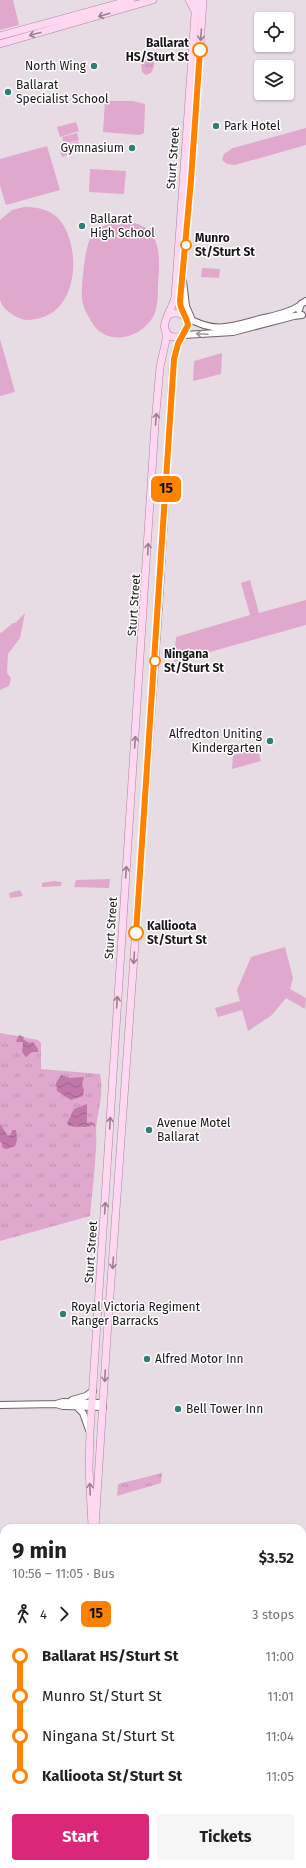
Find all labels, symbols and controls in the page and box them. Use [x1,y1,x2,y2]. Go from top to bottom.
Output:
one-way arrow [98,12,111,19]
map controls [254,12,294,100]
button: locate [254,12,294,52]
one-way arrow [197,28,204,41]
one-way arrow [29,31,42,39]
place label: Ballarat HS/Sturt St [126,36,189,64]
marker: Ballarat HS/Sturt St [192,42,208,58]
place label: North Wing [25,59,87,73]
button: layers [254,60,294,100]
marker: North Wing [89,61,99,71]
place label: Ballarat Specialist School [16,78,109,106]
marker: Ballarat Specialist School [3,87,13,97]
place label: Park Hotel [224,119,281,133]
marker: Park Hotel [211,121,221,131]
street label: Sturt Street [164,126,182,190]
place label: Gymnasium [61,141,124,155]
marker: Gymnasium [127,143,137,153]
place label: Ballarat High School [90,212,155,240]
marker: Ballarat High School [77,221,87,231]
place label: Munro St/Sturt St [195,231,255,259]
marker: Munro St/Sturt St [180,239,192,251]
one-way arrow [196,330,209,337]
one-way arrow [152,413,159,426]
line badge: 15 [148,476,184,502]
text: 15 [159,480,173,497]
one-way arrow [144,543,152,556]
street label: Sturt Street [125,573,143,637]
place label: Ningana St/Sturt St [164,647,224,675]
marker: Ningana St/Sturt St [149,655,161,667]
place label: Alfredton Uniting Kindergarten [169,727,263,755]
one-way arrow [132,736,139,749]
marker: Alfredton Uniting Kindergarten [265,736,275,746]
one-way arrow [123,866,130,879]
street label: Sturt Street [102,896,120,960]
place label: Kallioota St/Sturt St [147,919,207,947]
marker: Kallioota St/Sturt St [128,925,144,941]
one-way arrow [130,951,137,964]
one-way arrow [114,996,121,1009]
place label: Avenue Motel Ballarat [157,1116,231,1144]
one-way arrow [107,1117,114,1130]
marker: Avenue Motel Ballarat [144,1125,154,1135]
one-way arrow [102,1202,109,1215]
street label: Sturt Street [82,1220,100,1284]
one-way arrow [110,1257,117,1270]
place label: Royal Victoria Regiment Ranger Barracks [71,1300,201,1328]
marker: Royal Victoria Regiment Ranger Barracks [58,1309,68,1319]
place label: Alfred Motor Inn [155,1352,244,1366]
marker: Alfred Motor Inn [142,1354,152,1364]
one-way arrow [101,1369,109,1382]
place label: Bell Tower Inn [186,1402,263,1416]
marker: Bell Tower Inn [173,1404,183,1414]
one-way arrow [86,1483,93,1496]
text: 9 min [12,1537,67,1564]
text: $3.52 [259,1549,294,1567]
text: 10:56 – 11:05 · Bus [12,1566,115,1581]
icon: walk [12,1603,34,1625]
icon: forward [53,1603,75,1625]
text: 15 [89,1605,103,1622]
text: 4 [40,1607,47,1622]
text: 3 stops [252,1607,294,1622]
text: Ballarat HS/Sturt St [42,1647,179,1665]
text: 11:00 [265,1649,294,1664]
text: Munro St/Sturt St [42,1687,162,1705]
text: 11:01 [267,1689,294,1704]
text: Ningana St/Sturt St [42,1727,174,1745]
text: 11:04 [266,1729,294,1744]
text: Kallioota St/Sturt St [42,1767,182,1785]
text: 11:05 [266,1769,294,1784]
button: Start [12,1814,149,1860]
button: Tickets [157,1814,294,1860]

